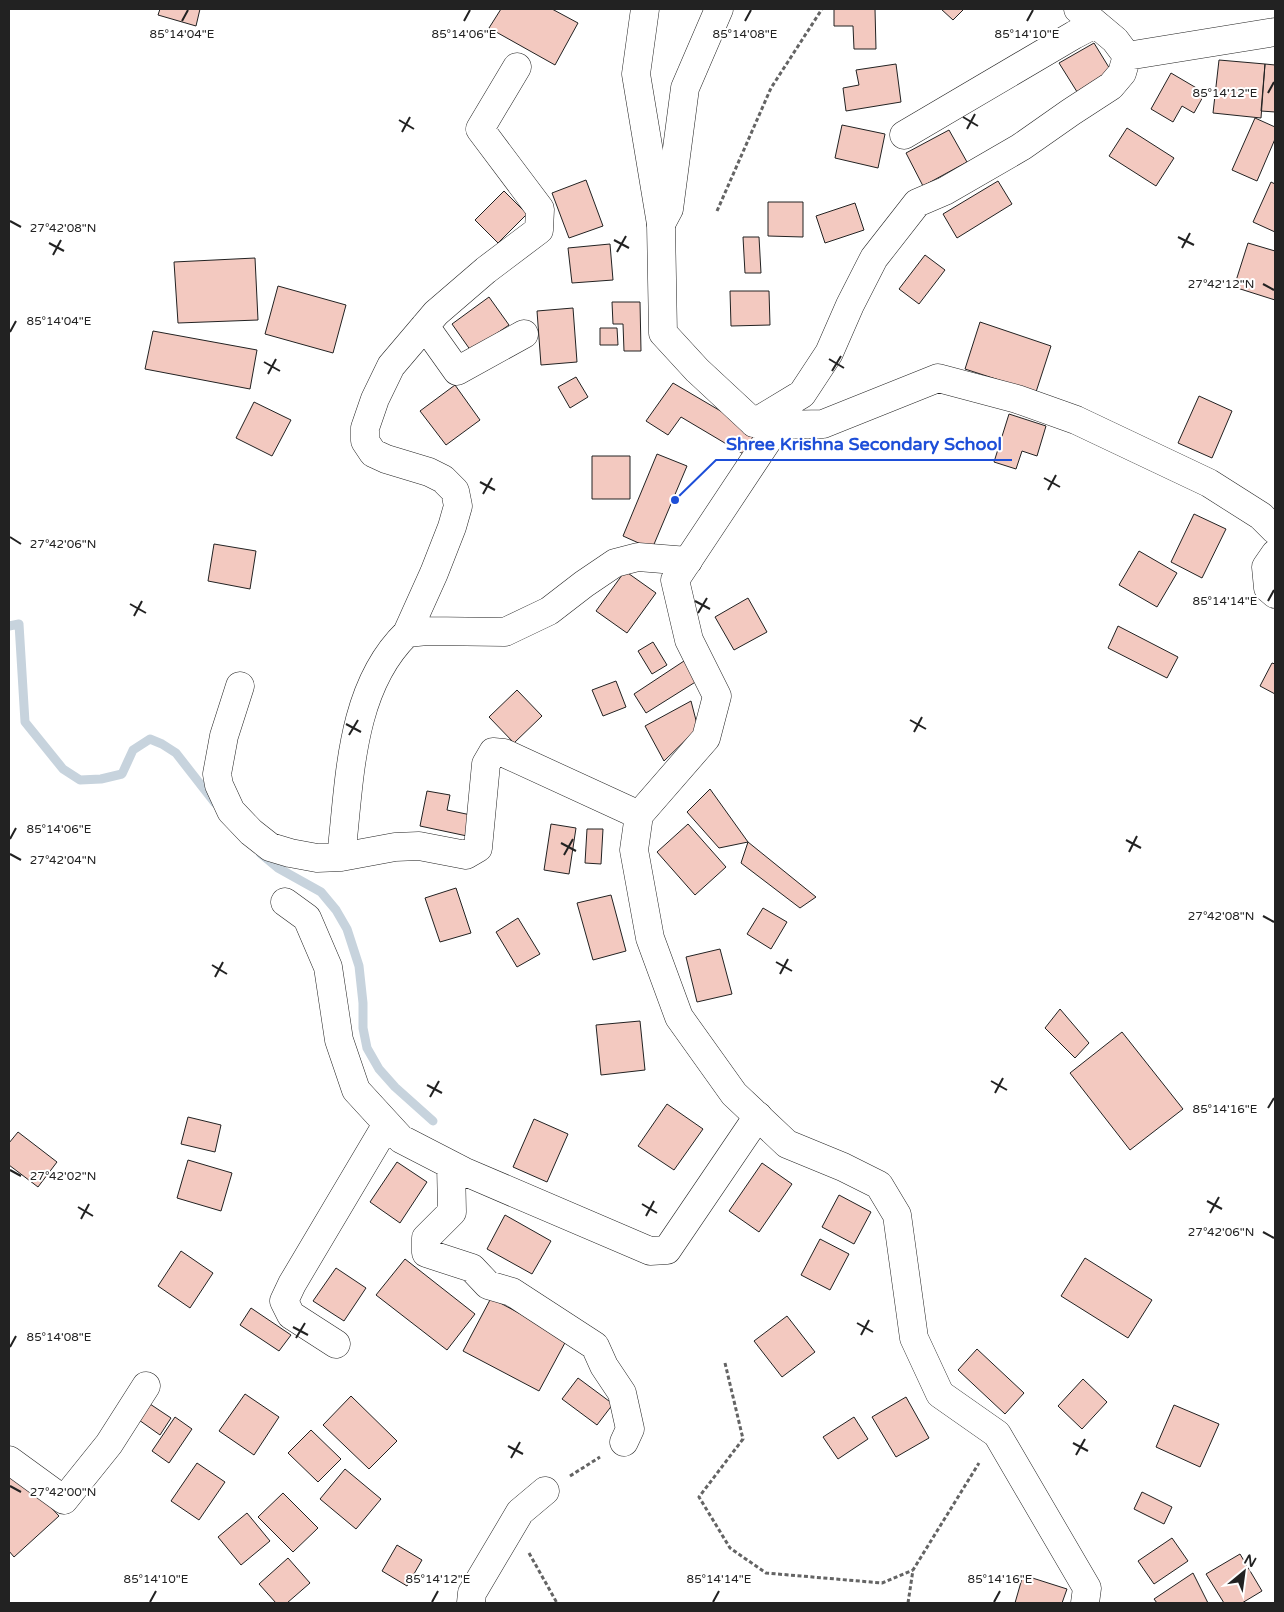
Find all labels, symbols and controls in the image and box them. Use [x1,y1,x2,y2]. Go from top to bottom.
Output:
text: 85°14'04"E [150,27,215,41]
text: 85°14'06"E [432,27,497,41]
text: 85°14'08"E [713,27,778,41]
text: 85°14'10"E [995,27,1060,41]
text: 85°14'12"E [1193,86,1258,100]
text: 27°42'08"N [30,221,96,235]
text: 27°42'12"N [1188,277,1254,291]
text: 85°14'04"E [27,314,92,328]
callout: Shree Krishna Secondary School [716,427,1012,460]
text: Shree Krishna Secondary School [726,433,1002,455]
text: 27°42'06"N [30,537,96,551]
text: 85°14'14"E [1193,594,1258,608]
text: 85°14'06"E [27,822,92,836]
text: 27°42'04"N [30,853,96,867]
text: 27°42'08"N [1188,909,1254,923]
text: 85°14'16"E [1193,1102,1258,1116]
text: 27°42'02"N [30,1169,96,1183]
text: 27°42'06"N [1188,1225,1254,1239]
text: 85°14'08"E [27,1330,92,1344]
text: 27°42'00"N [30,1485,96,1499]
north arrow [1219,1547,1269,1597]
text: N [1241,1551,1259,1571]
text: 85°14'10"E [124,1572,189,1586]
text: 85°14'12"E [406,1572,471,1586]
text: 85°14'14"E [687,1572,752,1586]
text: 85°14'16"E [968,1572,1033,1586]

